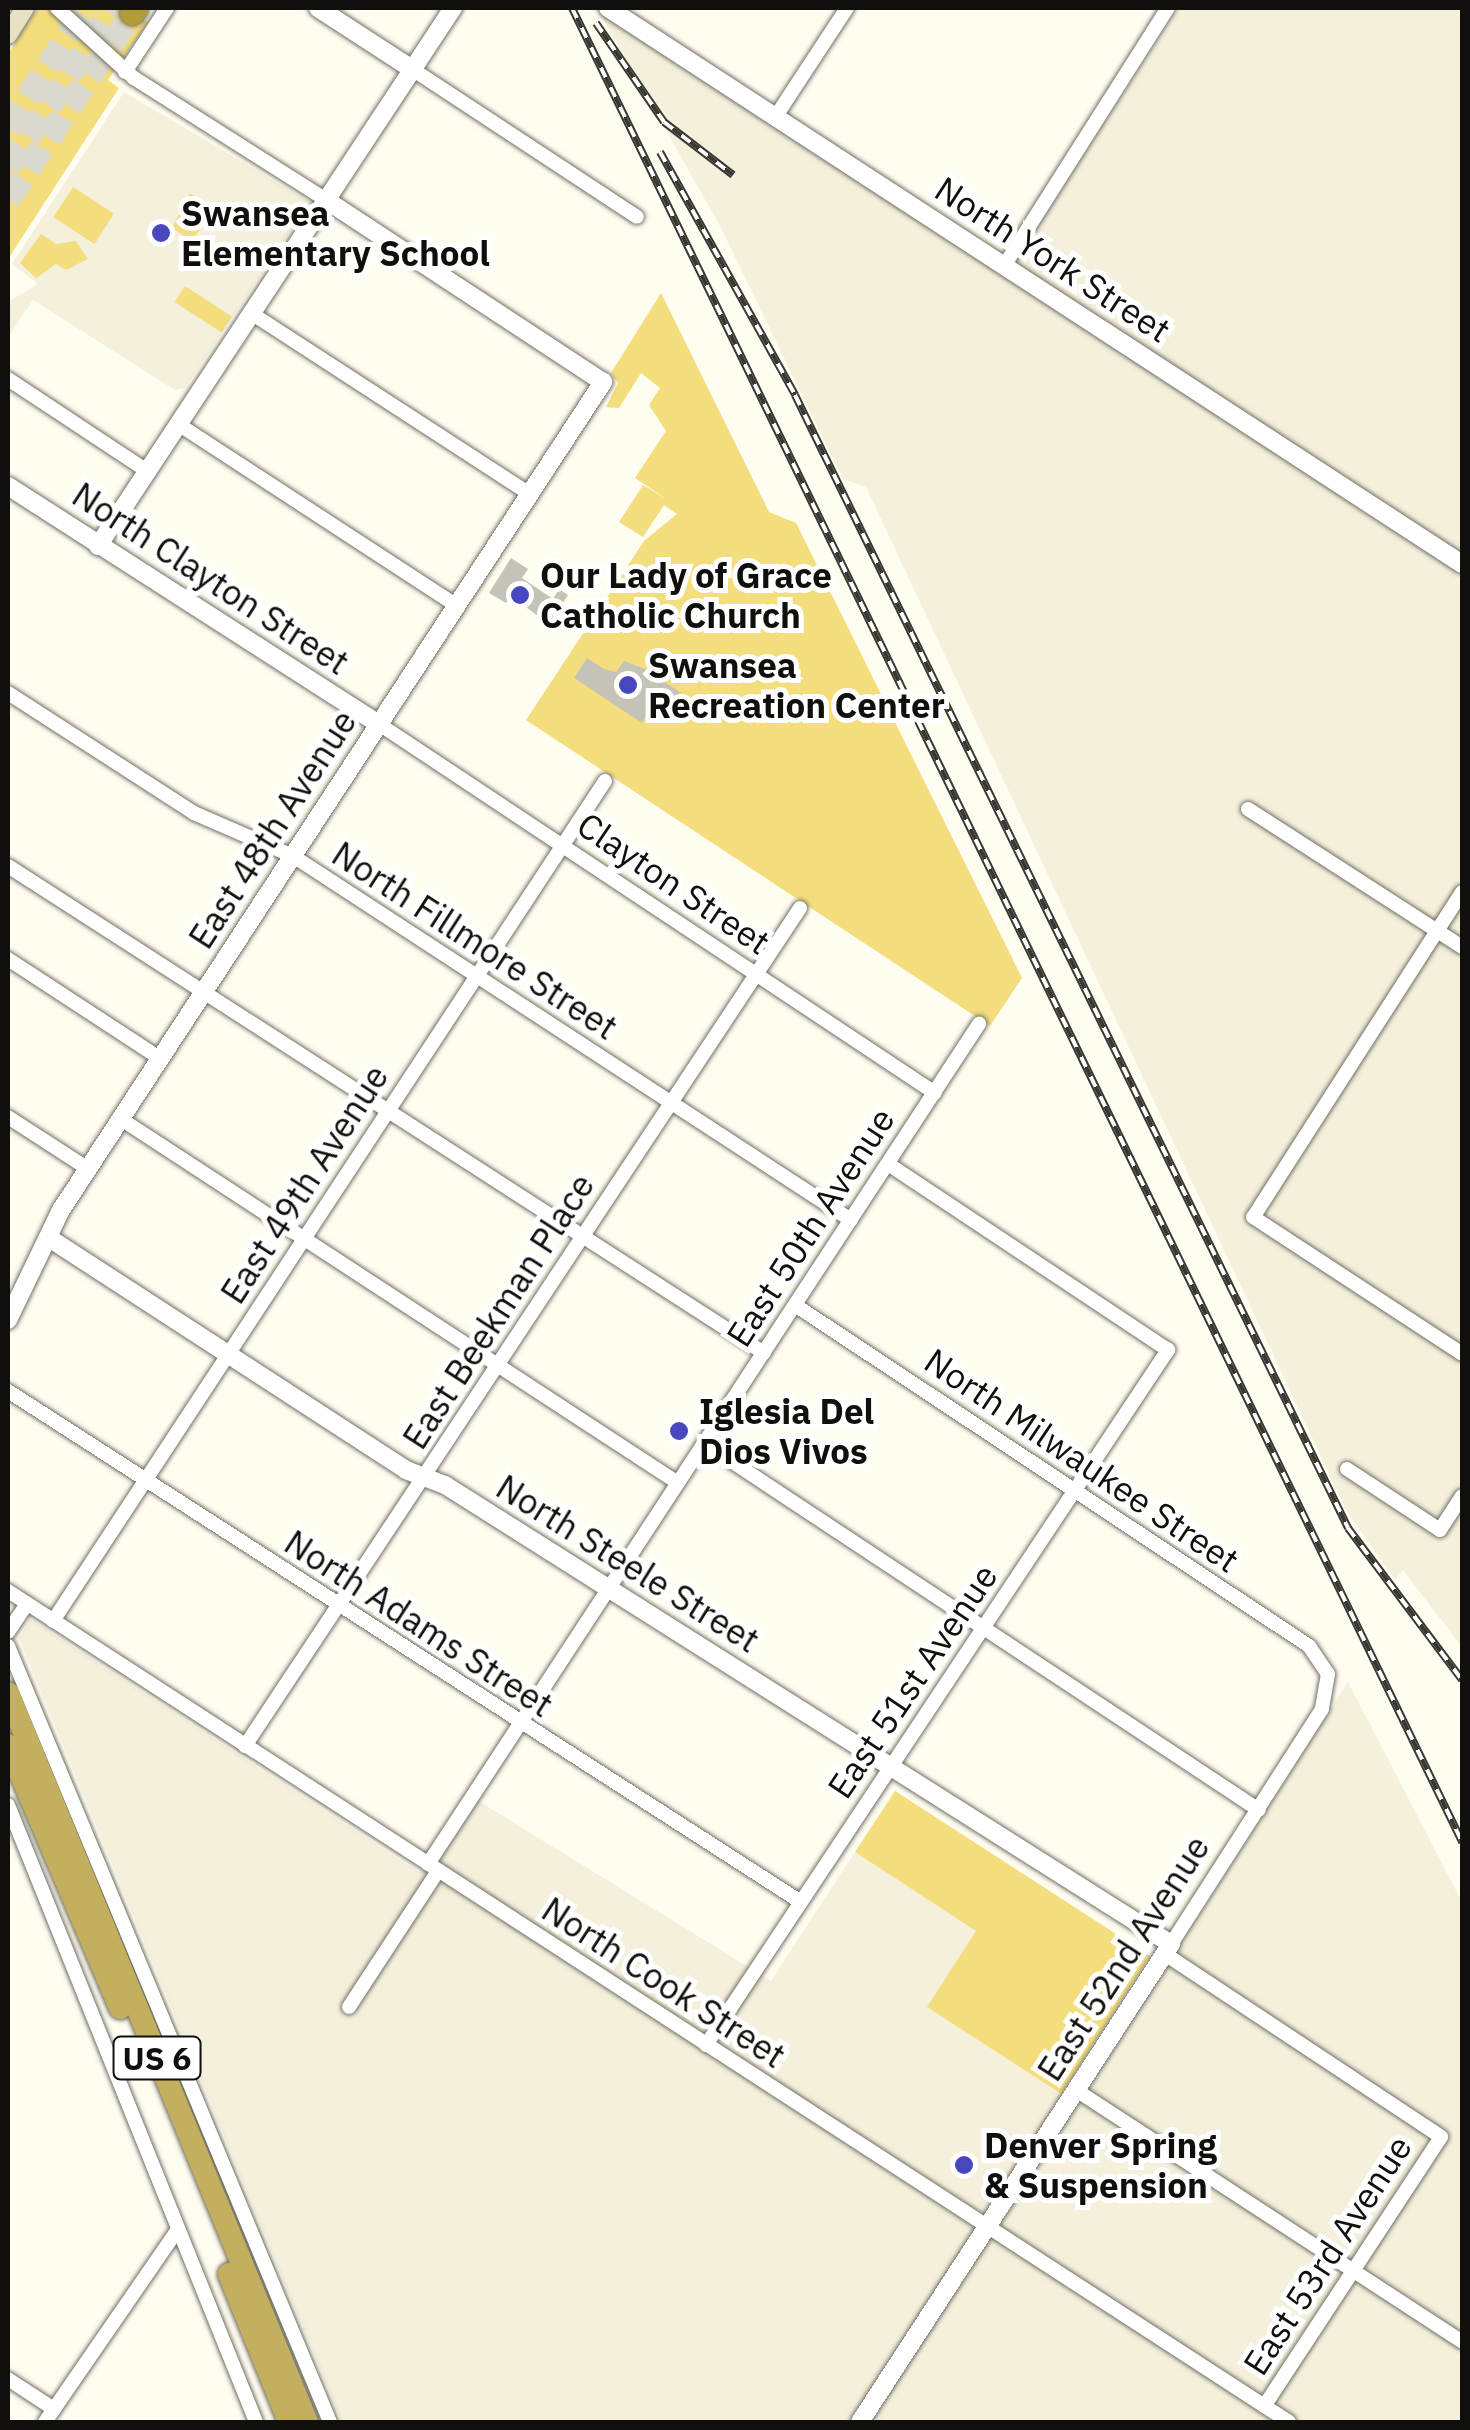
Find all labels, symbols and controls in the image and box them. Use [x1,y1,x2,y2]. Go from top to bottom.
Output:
street label: North York Street [928,167,1178,351]
place label: Swansea Elementary School [181,192,490,274]
marker: Swansea Elementary School [150,222,172,244]
street label: North Clayton Street [65,473,357,683]
place label: Our Lady of Grace Catholic Church [540,554,832,636]
marker: Our Lady of Grace Catholic Church [509,584,531,606]
place label: Swansea Recreation Center [648,644,945,726]
marker: Swansea Recreation Center [617,674,639,696]
street label: East 48th Avenue [179,702,365,956]
street label: Clayton Street [570,803,778,963]
street label: North Fillmore Street [325,832,625,1048]
street label: East 49th Avenue [211,1057,397,1311]
street label: East 50th Avenue [717,1100,903,1354]
street label: East Beekman Place [393,1166,603,1456]
street label: North Milwaukee Street [917,1339,1247,1581]
place label: Iglesia Del Dios Vivos [699,1390,874,1472]
marker: Iglesia Del Dios Vivos [668,1420,690,1442]
street label: North Steele Street [489,1465,767,1661]
street label: North Adams Street [277,1521,561,1725]
street label: East 51st Avenue [818,1556,1006,1806]
street label: East 52nd Avenue [1028,1828,1218,2088]
street label: North Cook Street [535,1888,793,2076]
road number: US 6 [112,2031,202,2085]
place label: Denver Spring & Suspension [984,2124,1217,2206]
street label: East 53rd Avenue [1234,2128,1420,2382]
marker: Denver Spring & Suspension [953,2154,975,2176]

